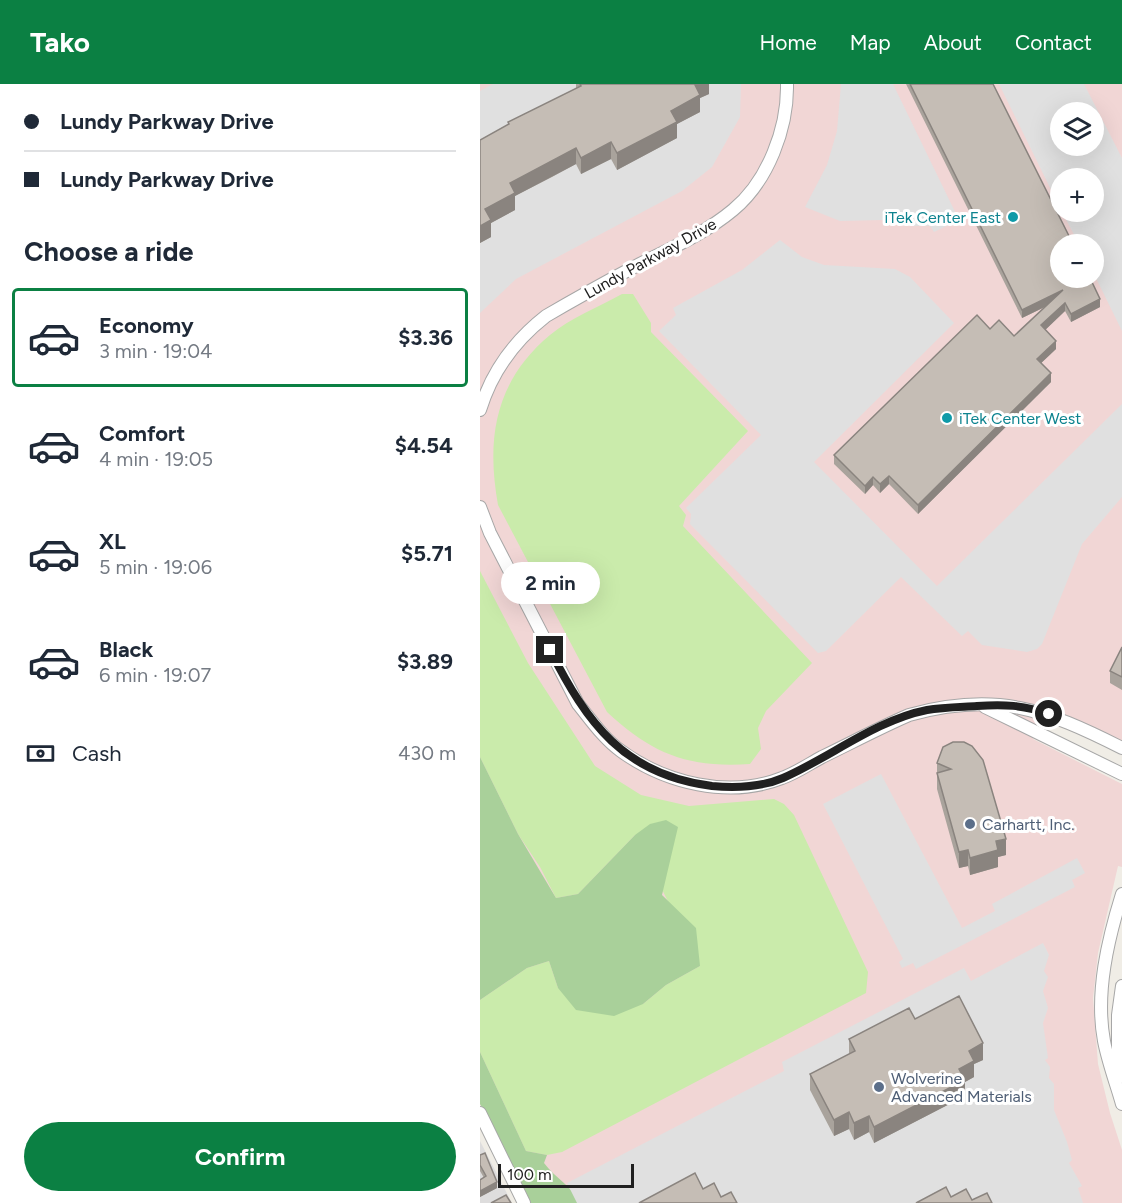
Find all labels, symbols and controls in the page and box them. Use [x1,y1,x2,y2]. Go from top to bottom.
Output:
text: Tako [30,25,90,59]
text: Home [760,30,817,55]
text: Map [850,30,891,55]
text: About [924,30,982,55]
text: Contact [1015,30,1092,55]
map controls [1050,102,1104,288]
button: layers [1050,102,1104,156]
text: Lundy Parkway Drive [60,108,274,135]
text: Lundy Parkway Drive [60,166,274,193]
button: + [1050,168,1104,222]
place label: iTek Center East [885,208,1001,227]
marker: iTek Center East [1006,210,1020,224]
street label: Lundy Parkway Drive [581,214,720,303]
button: − [1050,234,1104,288]
text: Choose a ride [24,235,193,268]
icon: car [27,311,81,365]
text: Economy [99,312,194,339]
text: $3.36 [398,324,453,351]
text: 3 min · 19:04 [99,339,212,363]
place label: iTek Center West [959,409,1081,428]
marker: iTek Center West [940,411,954,425]
icon: car [27,419,81,473]
text: Comfort [99,420,185,447]
text: $4.54 [395,432,453,459]
text: 4 min · 19:05 [99,447,213,471]
icon: car [27,527,81,581]
text: XL [99,528,126,555]
text: $5.71 [401,540,453,567]
text: 5 min · 19:06 [99,555,212,579]
callout: 2 min [500,563,599,605]
text: 2 min [525,571,576,595]
icon: car [27,635,81,689]
text: Black [99,636,153,663]
route end [536,636,563,663]
text: $3.89 [397,648,453,675]
text: 6 min · 19:07 [99,663,211,687]
route start [1035,700,1062,727]
icon: cash [24,737,57,770]
text: Cash [72,740,122,767]
text: 430 m [398,741,456,765]
place label: Carhartt, Inc. [982,815,1075,834]
marker: Carhartt, Inc. [963,817,977,831]
place label: Wolverine Advanced Materials [891,1069,1032,1106]
marker: Wolverine Advanced Materials [872,1080,886,1094]
button: Confirm [24,1122,456,1191]
scale bar [498,1161,634,1188]
text: 100 m [507,1165,552,1184]

